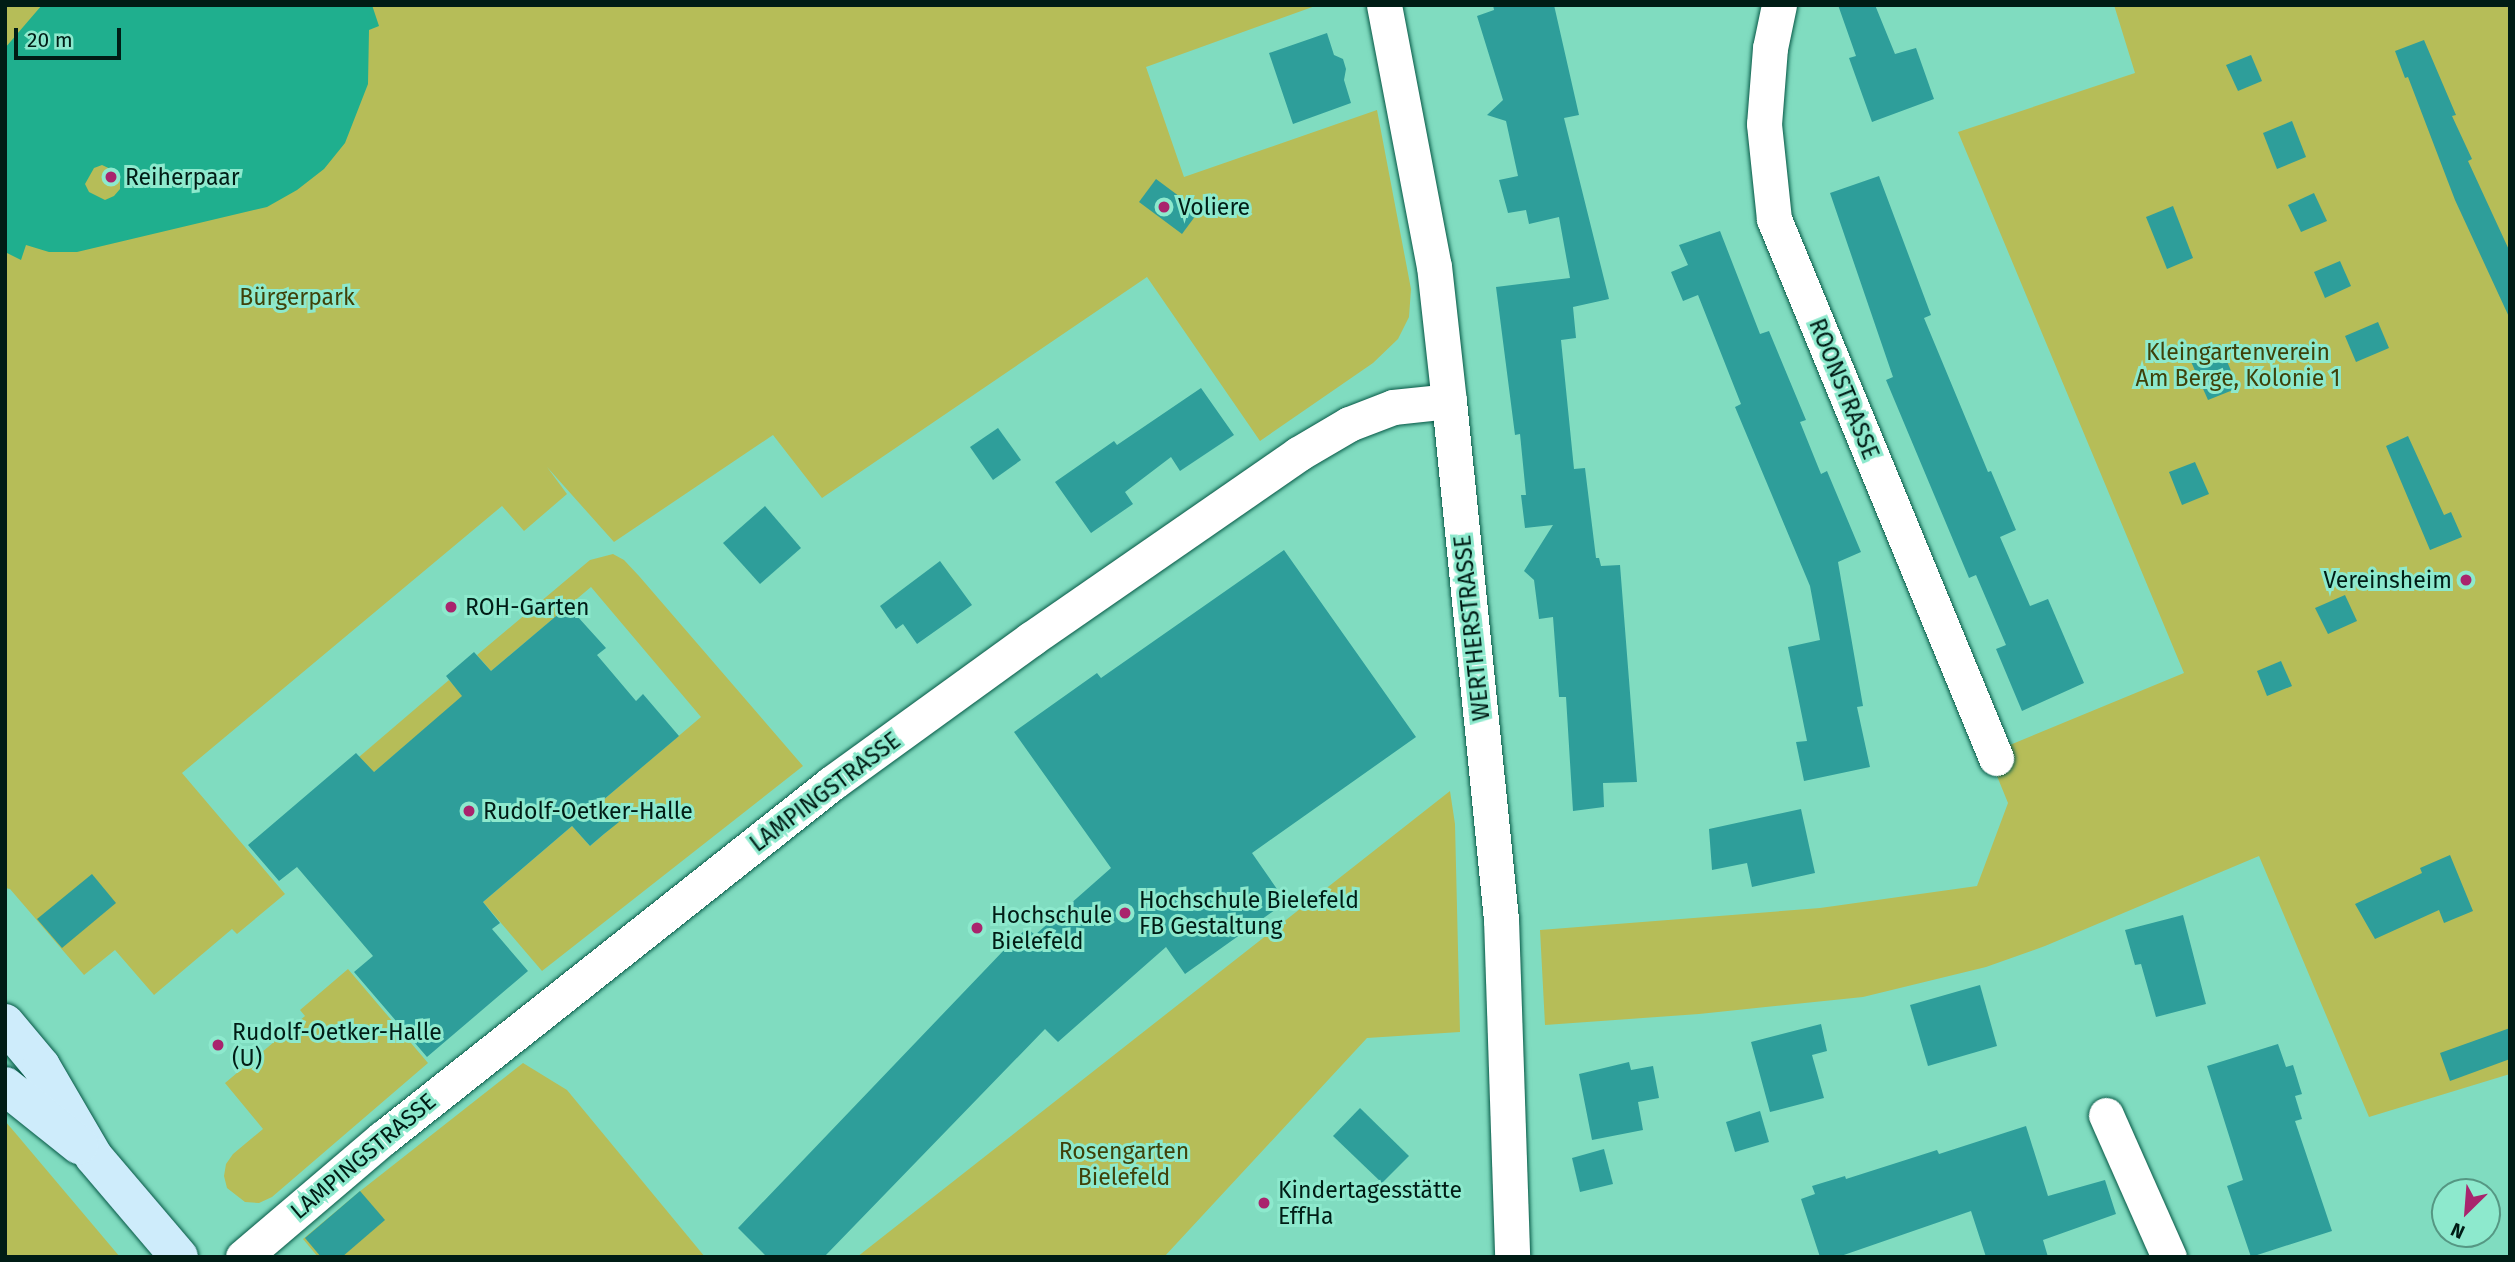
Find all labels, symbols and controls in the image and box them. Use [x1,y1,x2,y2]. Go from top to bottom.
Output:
scale bar [18,14,124,58]
text: 20 m [27,27,73,53]
place label: Reiherpaar [125,163,240,191]
marker: Reiherpaar [103,169,119,185]
place label: Voliere [1178,193,1250,221]
marker: Voliere [1156,199,1172,215]
park label: Bürgerpark [239,283,355,311]
street label: ROONSTRASSE [1803,315,1885,463]
park label: Kleingartenverein Am Berge, Kolonie 1 [2136,338,2340,392]
street label: WERTHERSTRASSE [1449,534,1495,722]
place label: Vereinsheim [2324,566,2452,594]
marker: Vereinsheim [2458,572,2474,588]
place label: ROH-Garten [465,593,589,621]
marker: ROH-Garten [443,599,459,615]
street label: LAMPINGSTRASSE [744,727,906,857]
place label: Rudolf-Oetker-Halle [483,797,693,825]
marker: Rudolf-Oetker-Halle [461,803,477,819]
place label: Hochschule Bielefeld FB Gestaltung [1139,886,1359,940]
place label: Hochschule Bielefeld [991,901,1112,955]
marker: Hochschule Bielefeld FB Gestaltung [1117,905,1133,921]
marker: Hochschule Bielefeld [969,920,985,936]
place label: Rudolf-Oetker-Halle (U) [232,1018,442,1072]
marker: Rudolf-Oetker-Halle (U) [210,1037,226,1053]
street label: LAMPINGSTRASSE [285,1087,441,1225]
park label: Rosengarten Bielefeld [1059,1137,1189,1191]
place label: Kindertagesstätte EffHa [1278,1176,1462,1230]
north arrow [2431,1178,2501,1248]
marker: Kindertagesstätte EffHa [1256,1195,1272,1211]
text: N [2447,1218,2468,1244]

